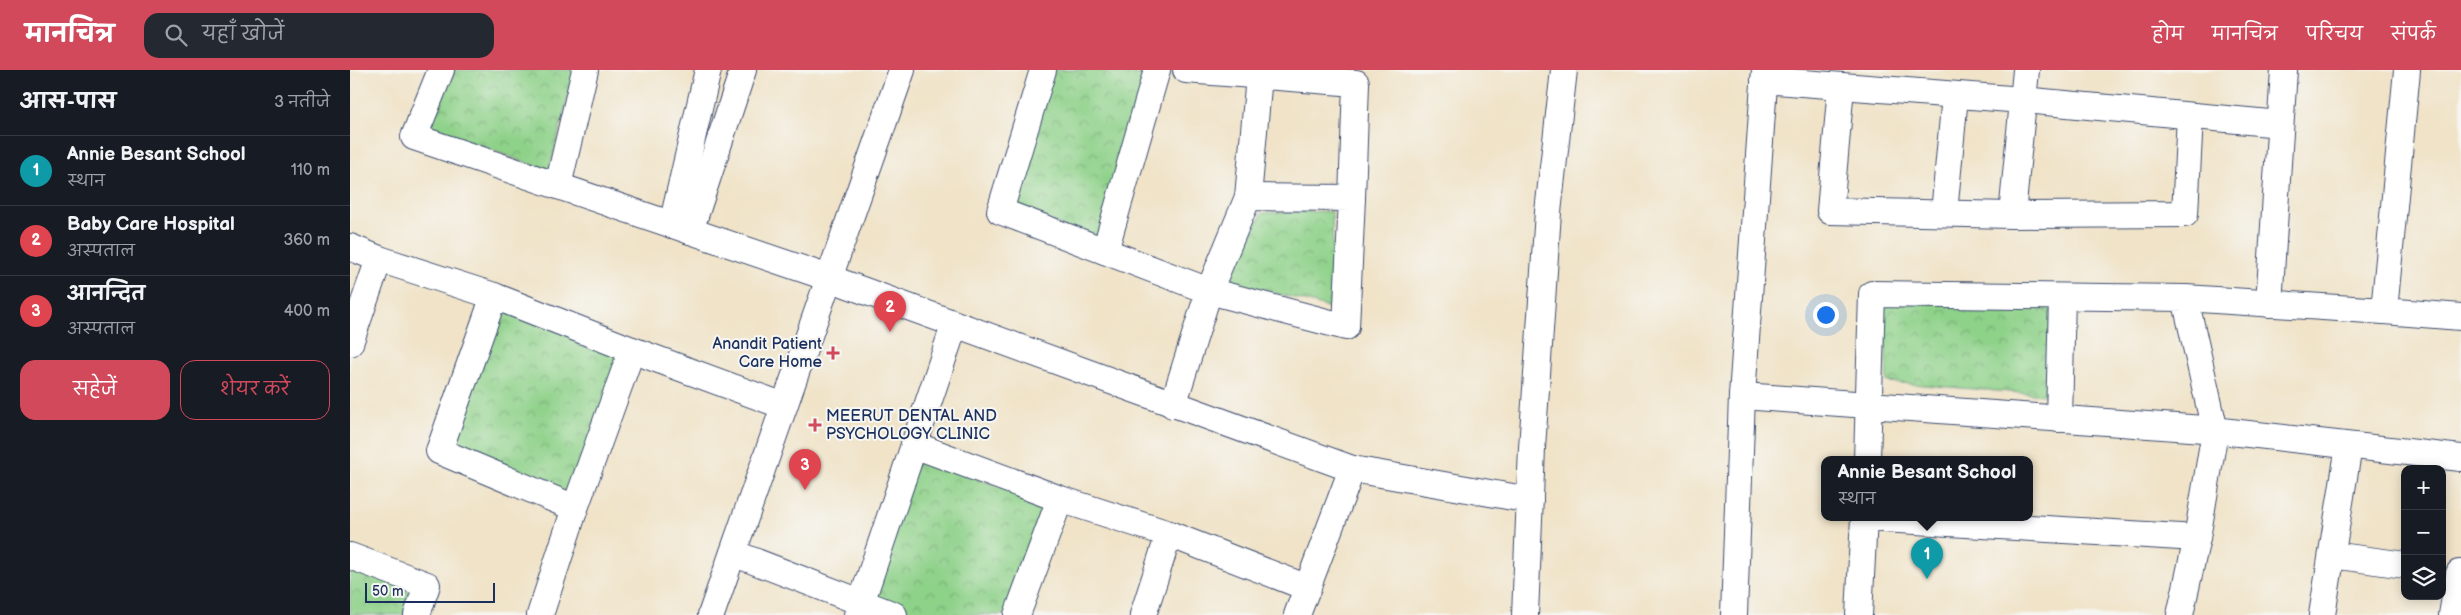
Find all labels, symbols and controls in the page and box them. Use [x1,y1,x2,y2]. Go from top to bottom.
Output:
search box [144,13,494,58]
text: मानचित्र [25,20,114,49]
icon: search [162,21,190,49]
text: यहाँ खोजें [202,23,284,46]
text: होम [2152,24,2184,45]
text: मानचित्र [2212,24,2278,45]
text: परिचय [2306,24,2363,45]
text: संपर्क [2391,24,2436,45]
text: आस-पास [20,89,116,114]
text: 3 नतीजे [274,93,330,112]
text: Annie Besant School [67,143,246,166]
text: 1 [33,161,39,180]
text: 110 m [291,161,330,180]
text: स्थान [67,172,105,191]
text: Baby Care Hospital [67,213,235,236]
text: 2 [31,231,41,250]
text: 360 m [283,231,330,250]
text: अस्पताल [67,242,135,261]
text: आनन्दित [67,283,145,306]
pin: 2 [874,291,906,332]
text: 3 [31,302,41,321]
text: 400 m [284,302,330,321]
your location [1813,302,1839,328]
text: अस्पताल [67,320,135,339]
place label: Anandit Patient Care Home [712,335,823,372]
marker: Anandit Patient Care Home [826,346,840,360]
button: सहेजें [20,360,170,420]
button: शेयर करें [180,360,330,420]
place label: MEERUT DENTAL AND PSYCHOLOGY CLINIC [826,407,997,444]
marker: MEERUT DENTAL AND PSYCHOLOGY CLINIC [808,418,822,432]
pin: 3 [789,449,821,490]
popup [1821,456,2033,521]
text: Annie Besant School [1838,461,2016,484]
map controls [2401,465,2446,600]
button: + [2401,465,2446,510]
text: स्थान [1838,490,1876,509]
button: − [2401,510,2446,555]
pin: 1 [1911,538,1943,579]
button: layers [2401,555,2446,600]
scale bar [365,580,495,603]
text: 50 m [372,583,404,600]

